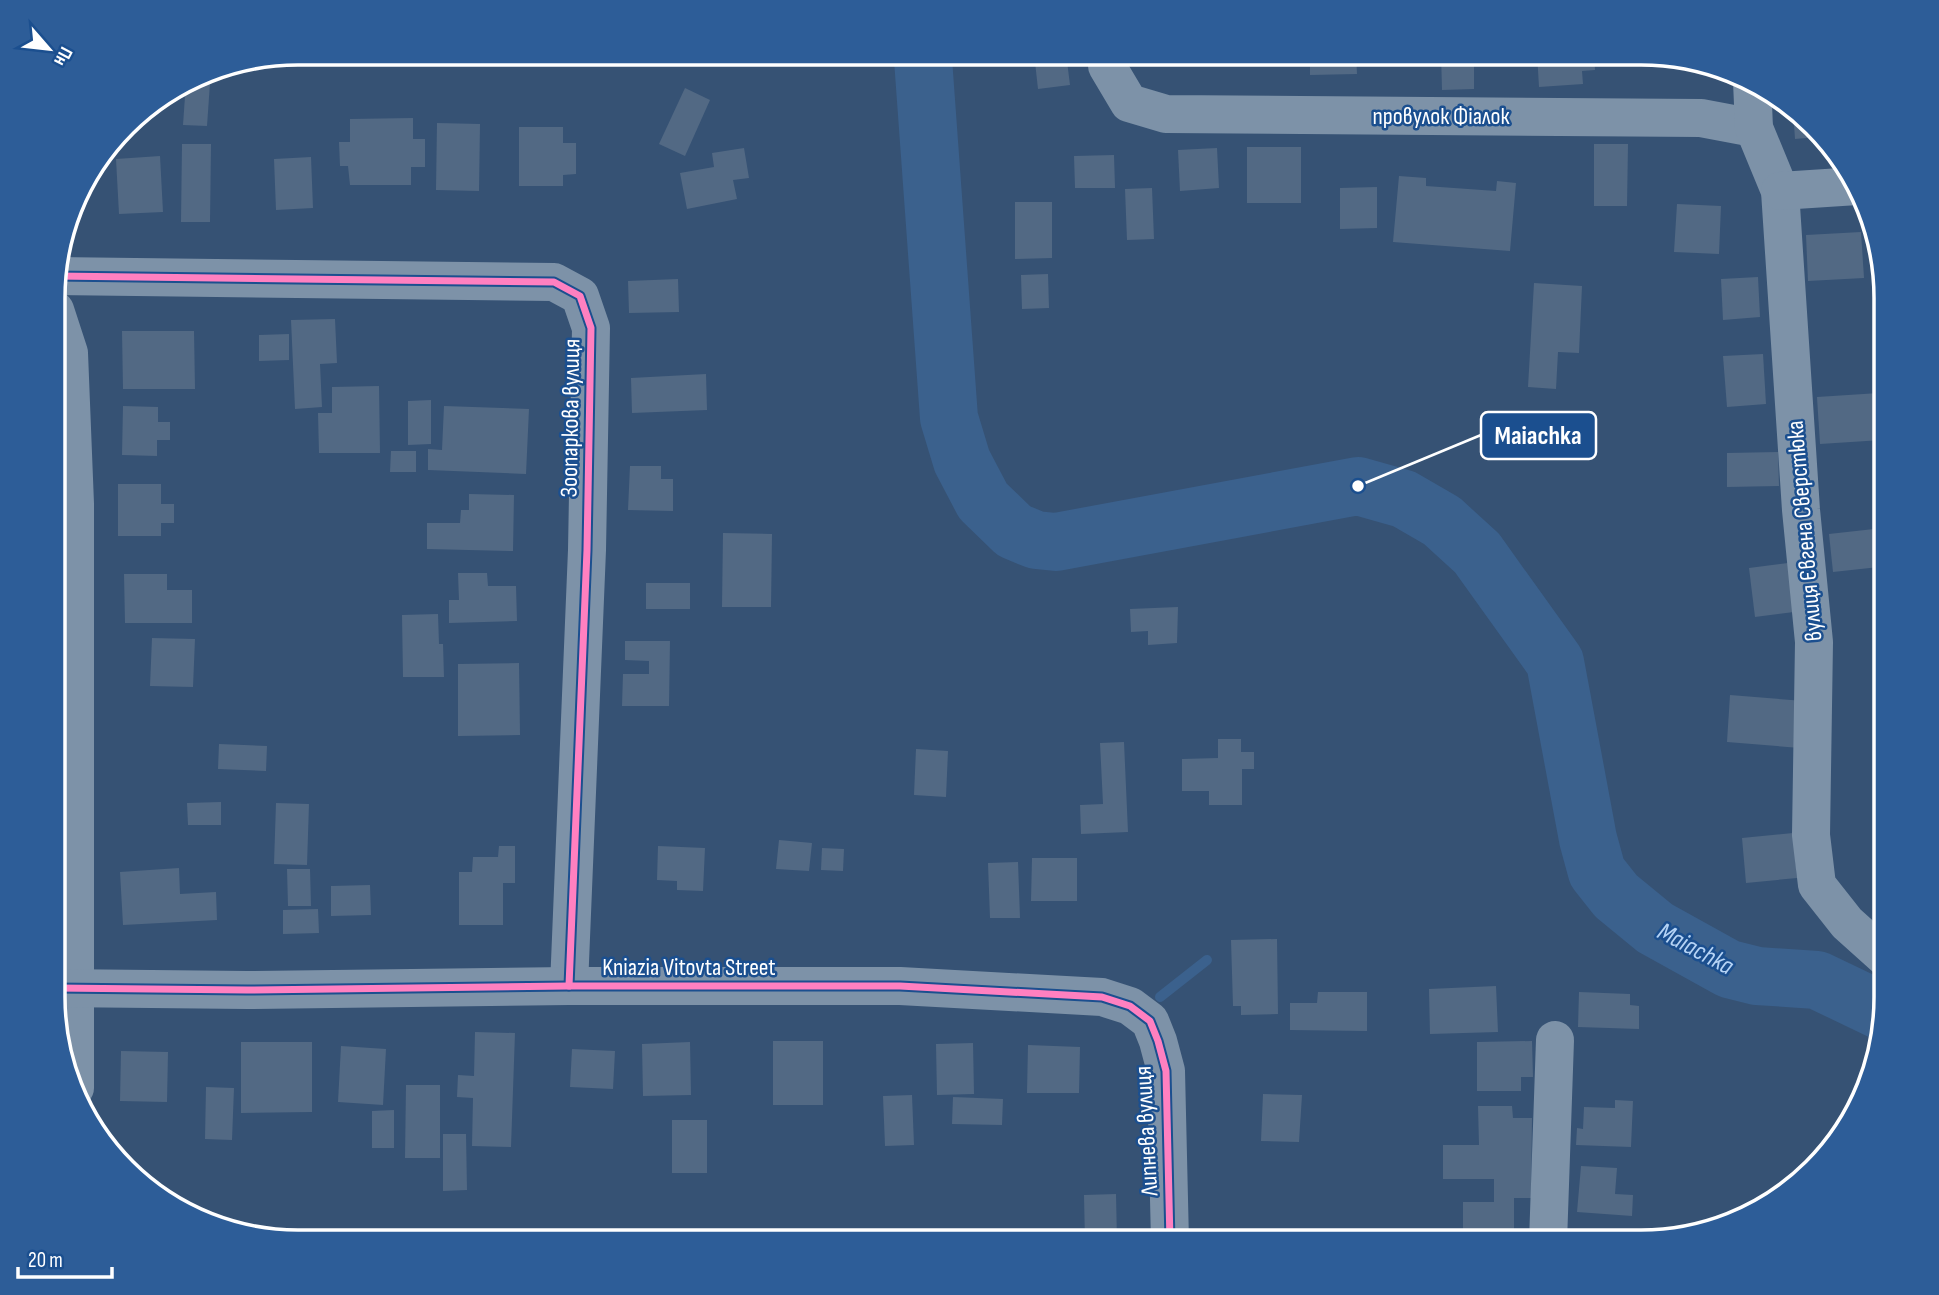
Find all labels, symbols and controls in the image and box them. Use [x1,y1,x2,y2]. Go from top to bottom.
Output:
north arrow [14,14,84,84]
text: Пн [48,43,77,70]
street label: провулок Фіалок [1372,102,1510,131]
street label: Зоопаркова вулиця [555,338,586,498]
callout: Maiachka [1481,412,1596,459]
street label: вулиця Євгена Сверстюка [1780,419,1829,642]
text: Maiachka [1494,421,1582,452]
water label: Maiachka [1652,916,1739,982]
street label: Kniazia Vitovta Street [602,953,776,982]
street label: Липнева вулиця [1129,1065,1164,1198]
scale bar [18,1236,112,1280]
text: 20 m [28,1248,63,1273]

